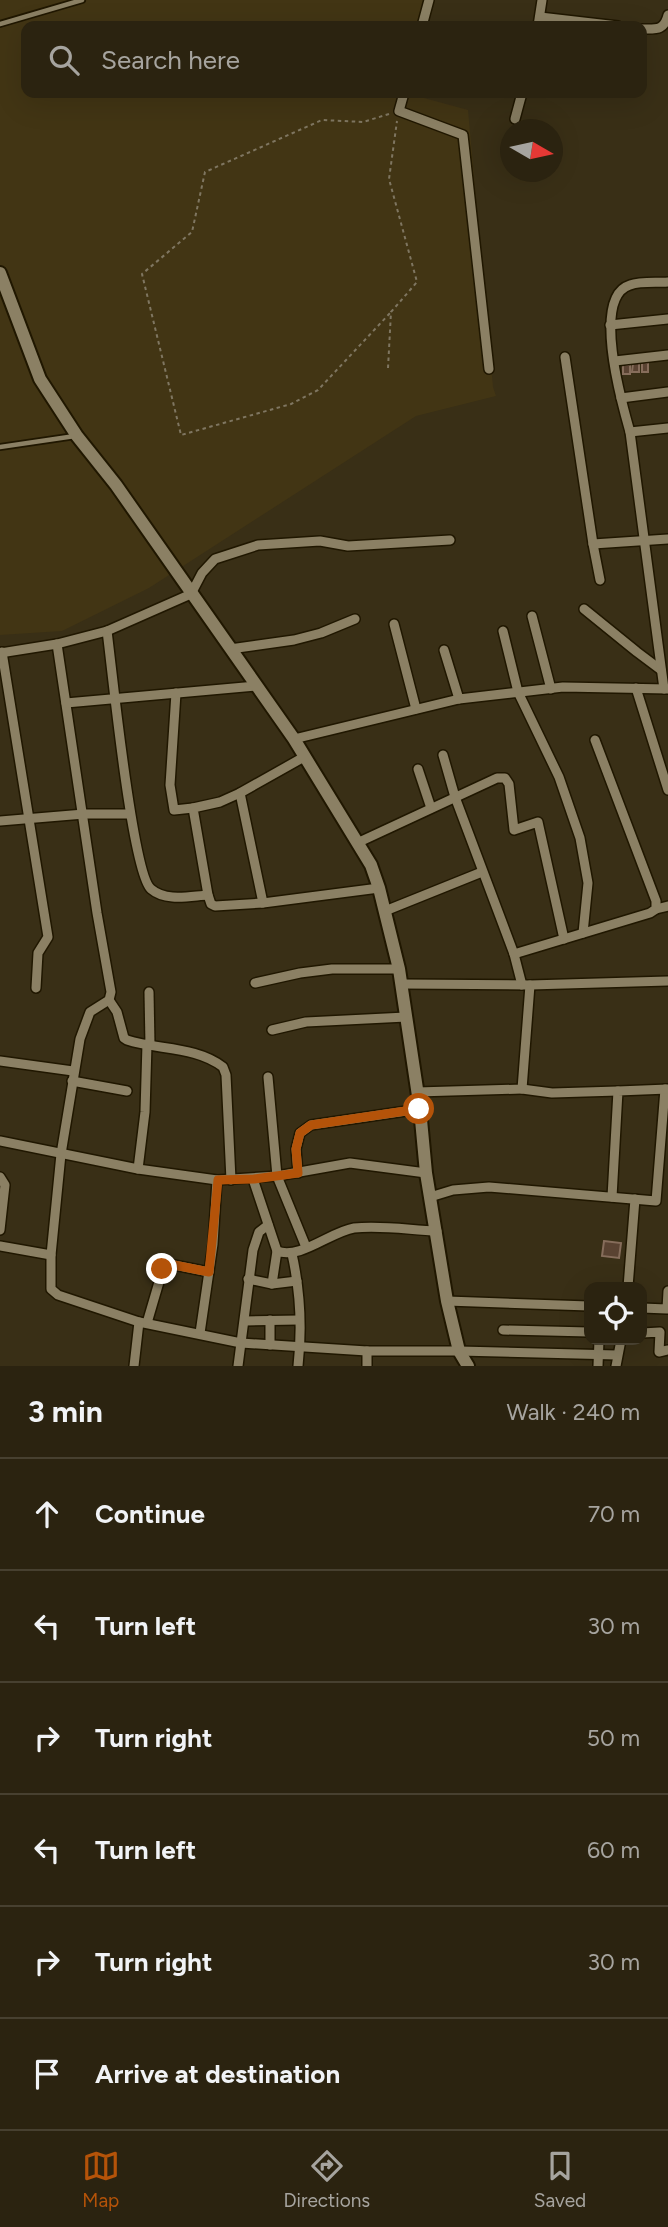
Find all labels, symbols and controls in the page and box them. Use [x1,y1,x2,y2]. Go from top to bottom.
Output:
search box [21,21,647,98]
icon: search [45,41,83,79]
text: Search here [101,44,240,76]
north arrow [500,119,563,182]
route start [403,1093,434,1124]
route end [146,1253,177,1284]
map controls [584,1282,647,1345]
button: locate [584,1282,647,1345]
text: 3 min [28,1393,103,1430]
text: Walk · 240 m [507,1398,640,1426]
icon: ahead [28,1495,66,1533]
text: Continue [95,1498,205,1530]
text: 70 m [588,1500,640,1528]
icon: left [28,1607,66,1645]
text: Turn left [95,1610,196,1642]
text: 30 m [587,1612,640,1640]
icon: right [28,1719,66,1757]
text: Turn right [95,1722,212,1754]
text: 50 m [587,1724,640,1752]
icon: left [28,1831,66,1869]
text: Turn left [95,1834,196,1866]
text: 60 m [587,1836,640,1864]
icon: right [28,1943,66,1981]
text: Turn right [95,1946,212,1978]
text: 30 m [587,1948,640,1976]
icon: arrive [28,2055,66,2093]
text: Arrive at destination [95,2058,340,2090]
tab: Map [82,2147,120,2212]
tab: Directions [283,2147,370,2212]
tab: Saved [534,2147,586,2212]

